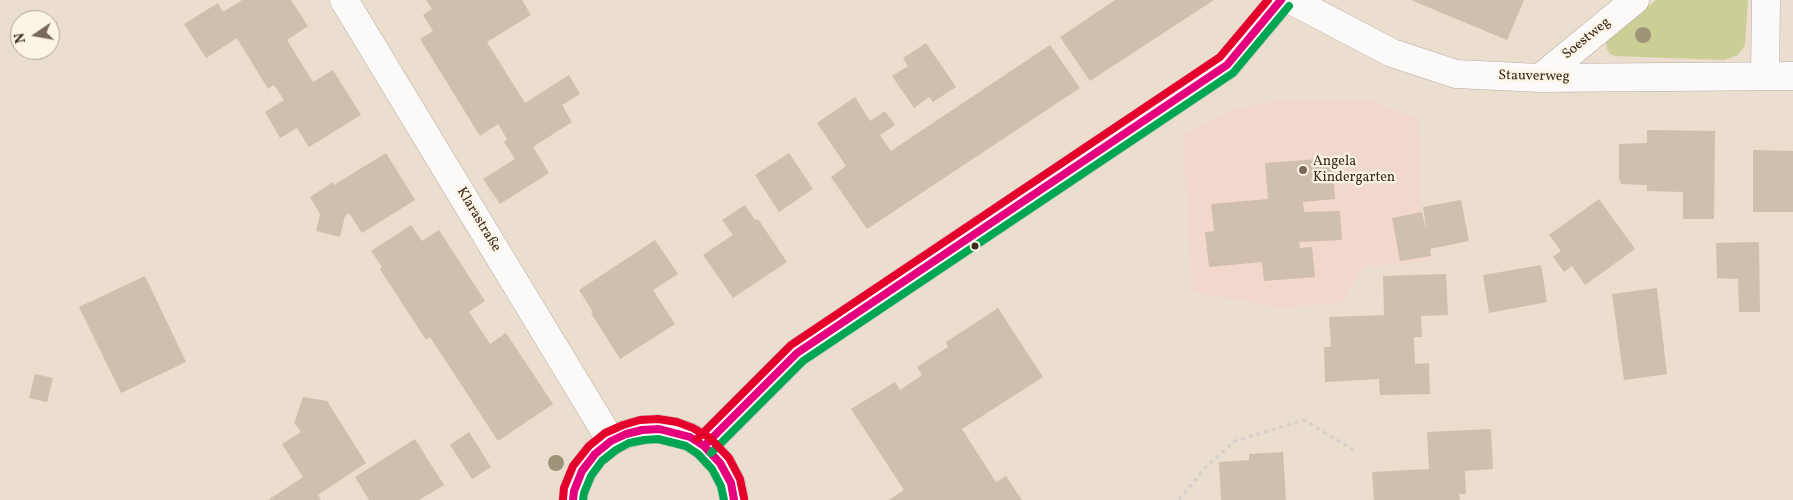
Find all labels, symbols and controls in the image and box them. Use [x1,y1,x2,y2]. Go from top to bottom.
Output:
north arrow [10,10,60,60]
street label: Soestweg [1559,14,1615,64]
text: N [10,31,31,45]
street label: Stauverweg [1498,68,1570,86]
place label: Angela Kindergarten [1313,154,1395,186]
marker: Angela Kindergarten [1297,164,1309,176]
street label: Klarastraße [452,185,504,255]
unlabelled marker [970,241,980,251]

